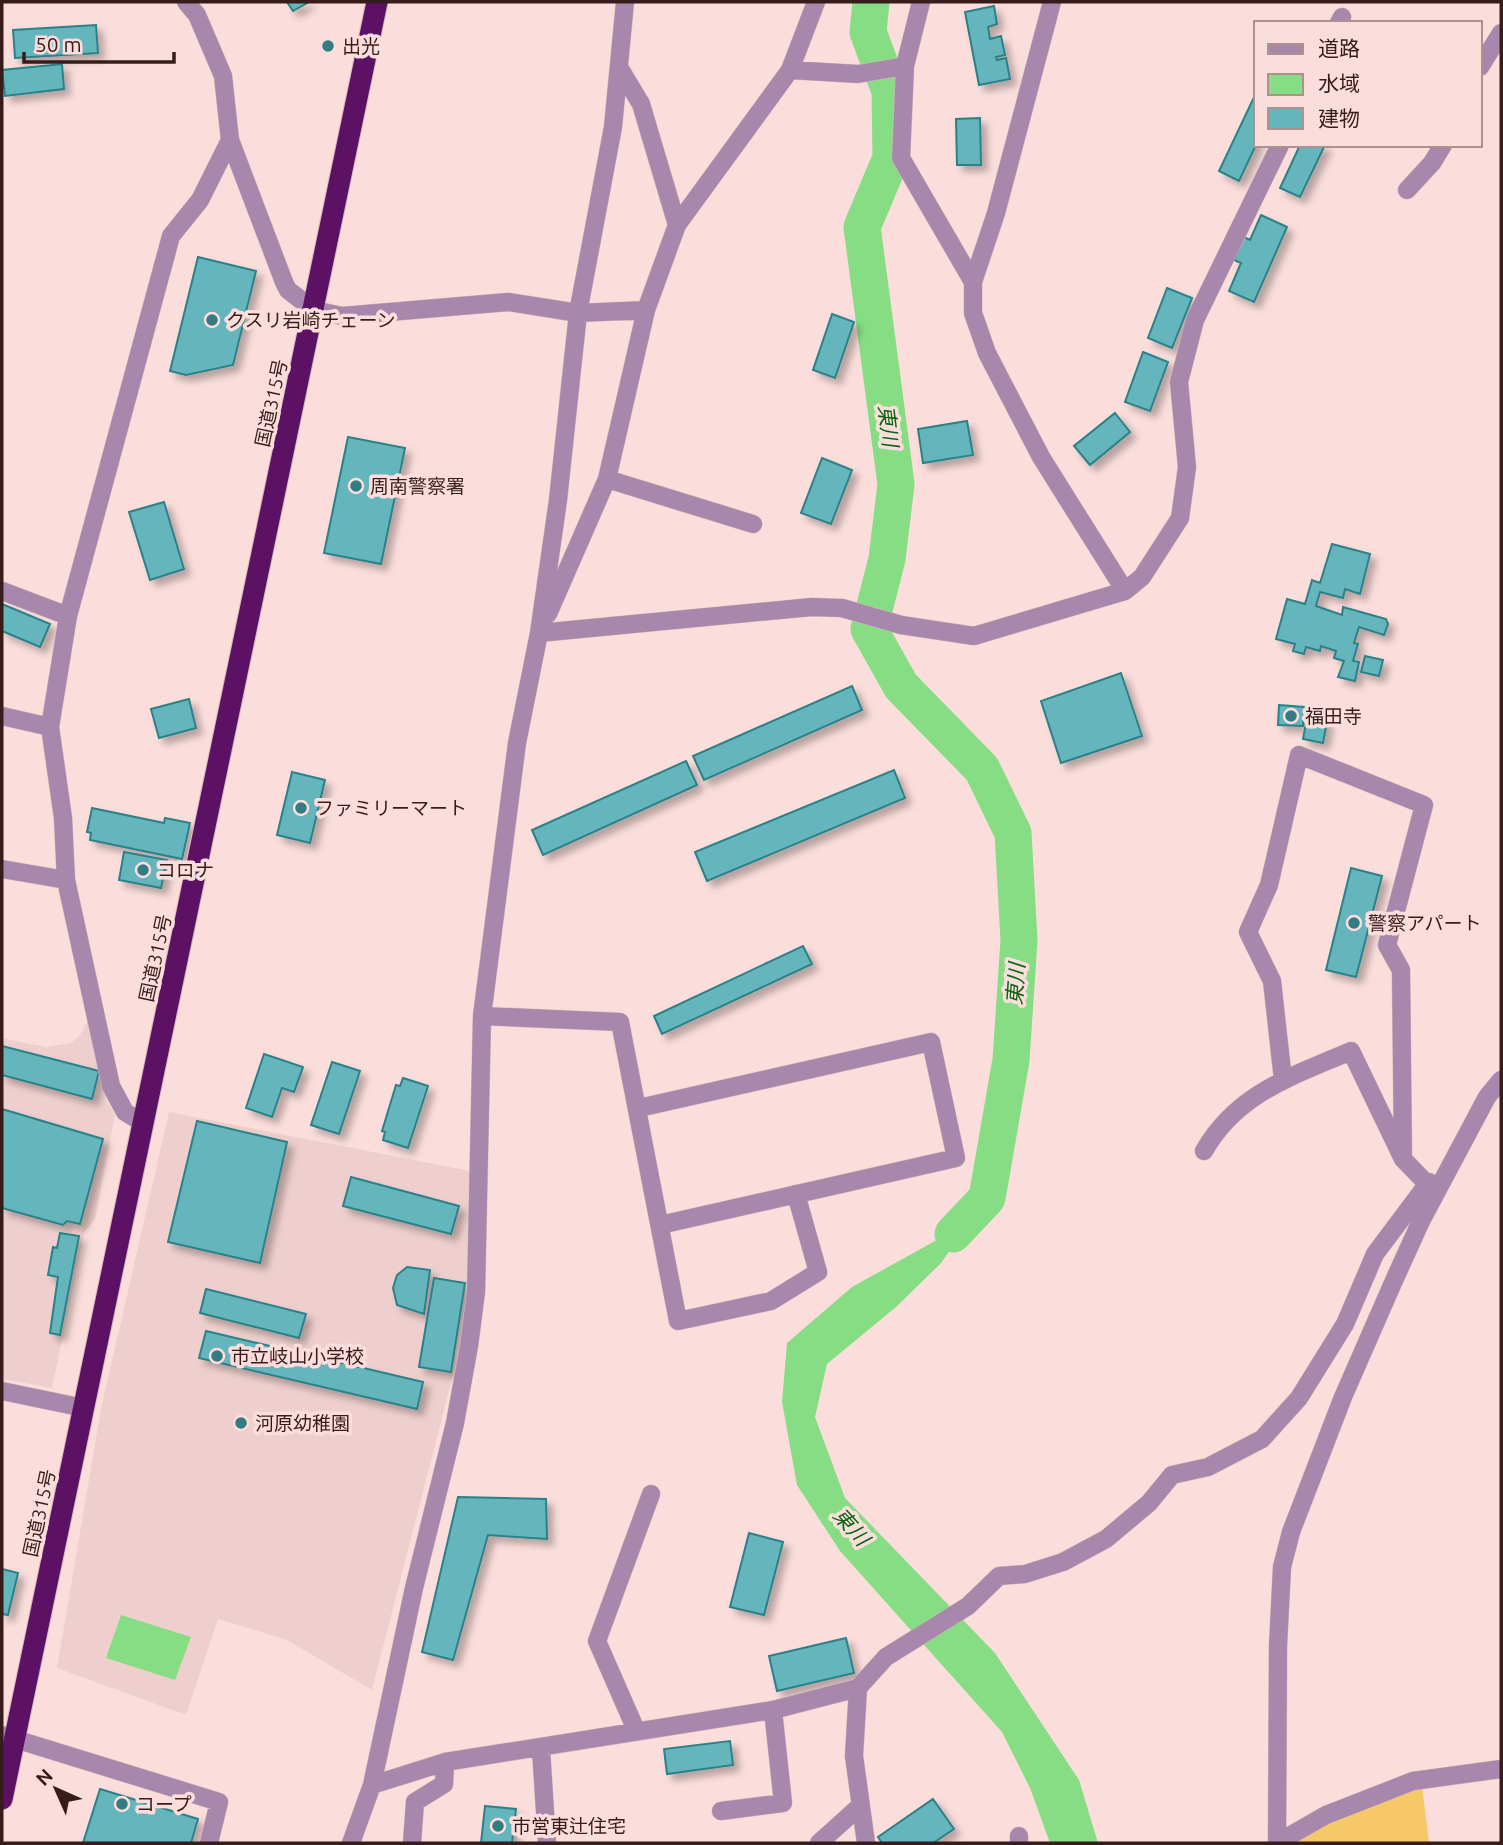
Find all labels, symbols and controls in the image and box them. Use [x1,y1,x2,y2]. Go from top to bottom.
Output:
scale bar [24,21,175,65]
legend [1254,21,1482,147]
text: 50 m [35,32,82,56]
place label: 出光 [342,35,380,57]
text: 道路 [1318,36,1360,60]
marker: 出光 [320,38,336,54]
text: 水域 [1318,71,1360,95]
text: 建物 [1318,106,1360,130]
place label: クスリ岩崎チェーン [226,309,395,331]
marker: クスリ岩崎チェーン [204,312,220,328]
street label: 国道315号 [251,357,291,449]
water label: 東川 [875,404,904,450]
place label: 周南警察署 [370,475,465,497]
marker: 周南警察署 [348,478,364,494]
place label: 福田寺 [1305,705,1362,727]
marker: 福田寺 [1283,708,1299,724]
place label: ファミリーマート [315,797,467,819]
marker: ファミリーマート [293,800,309,816]
place label: コロナ [157,859,214,881]
marker: コロナ [135,862,151,878]
street label: 国道315号 [135,912,175,1004]
place label: 警察アパート [1368,912,1482,934]
marker: 警察アパート [1346,915,1362,931]
water label: 東川 [1002,960,1029,1006]
place label: 市立岐山小学校 [231,1345,364,1367]
marker: 市立岐山小学校 [209,1348,225,1364]
place label: 河原幼稚園 [255,1412,350,1434]
marker: 河原幼稚園 [233,1415,249,1431]
street label: 国道315号 [19,1467,59,1559]
water label: 東川 [829,1503,876,1551]
north arrow [21,1754,91,1824]
text: N [31,1764,57,1790]
place label: コープ [136,1793,192,1815]
marker: コープ [114,1796,130,1812]
place label: 市営東辻住宅 [512,1815,626,1837]
marker: 市営東辻住宅 [490,1818,506,1834]

